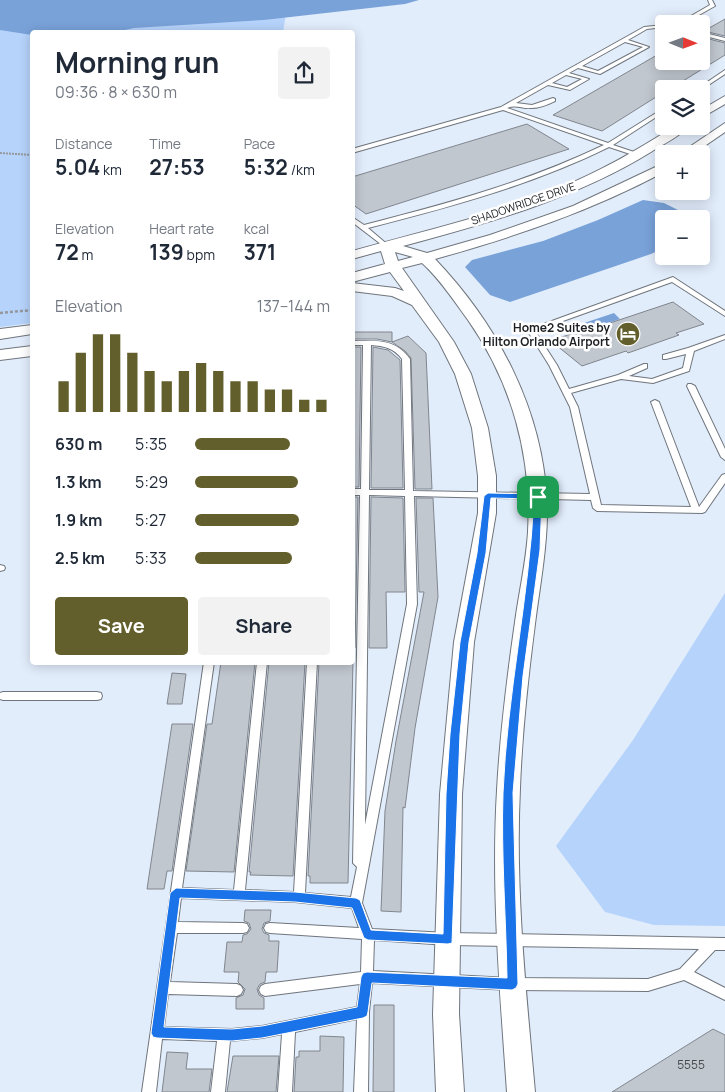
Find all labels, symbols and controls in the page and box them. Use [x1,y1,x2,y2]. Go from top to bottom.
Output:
north arrow [655,15,710,70]
map controls [655,15,710,265]
text: Morning run [55,43,219,81]
button: share [278,47,330,99]
button: layers [655,80,710,135]
text: 09:36 · 8 × 630 m [55,81,177,103]
text: Distance [55,134,112,153]
text: Time [149,134,181,153]
text: Pace [244,134,275,153]
button: + [655,145,710,200]
text: 5.04 [55,153,100,181]
text: 27:53 [149,153,205,181]
text: 5:32 [244,153,288,181]
text: km [100,160,122,179]
text: /km [288,160,315,179]
street label: SHADOWRIDGE DRIVE [469,178,577,228]
button: − [655,210,710,265]
text: Elevation [55,219,114,238]
text: Heart rate [149,219,214,238]
text: kcal [244,219,269,238]
text: 72 [55,238,79,266]
text: 139 [149,238,184,266]
text: 371 [244,238,276,266]
text: m [79,245,93,264]
text: bpm [184,245,215,264]
text: Elevation [55,295,123,317]
text: 137–144 m [257,295,330,317]
place label: Home2 Suites by Hilton Orlando Airport [483,319,610,350]
hotel icon: Home2 Suites by Hilton Orlando Airport [615,321,641,347]
text: 630 m [55,433,102,455]
text: 5:35 [135,433,167,455]
text: 1.3 km [55,471,102,493]
text: 5:29 [135,471,168,493]
pin [517,476,559,518]
icon: arrive [524,483,552,511]
text: 1.9 km [55,509,102,531]
text: 5:27 [135,509,166,531]
text: 2.5 km [55,547,105,569]
text: 5:33 [135,547,167,569]
button: Save [55,597,188,655]
button: Share [198,597,330,655]
house number: 5555 [677,1056,705,1073]

